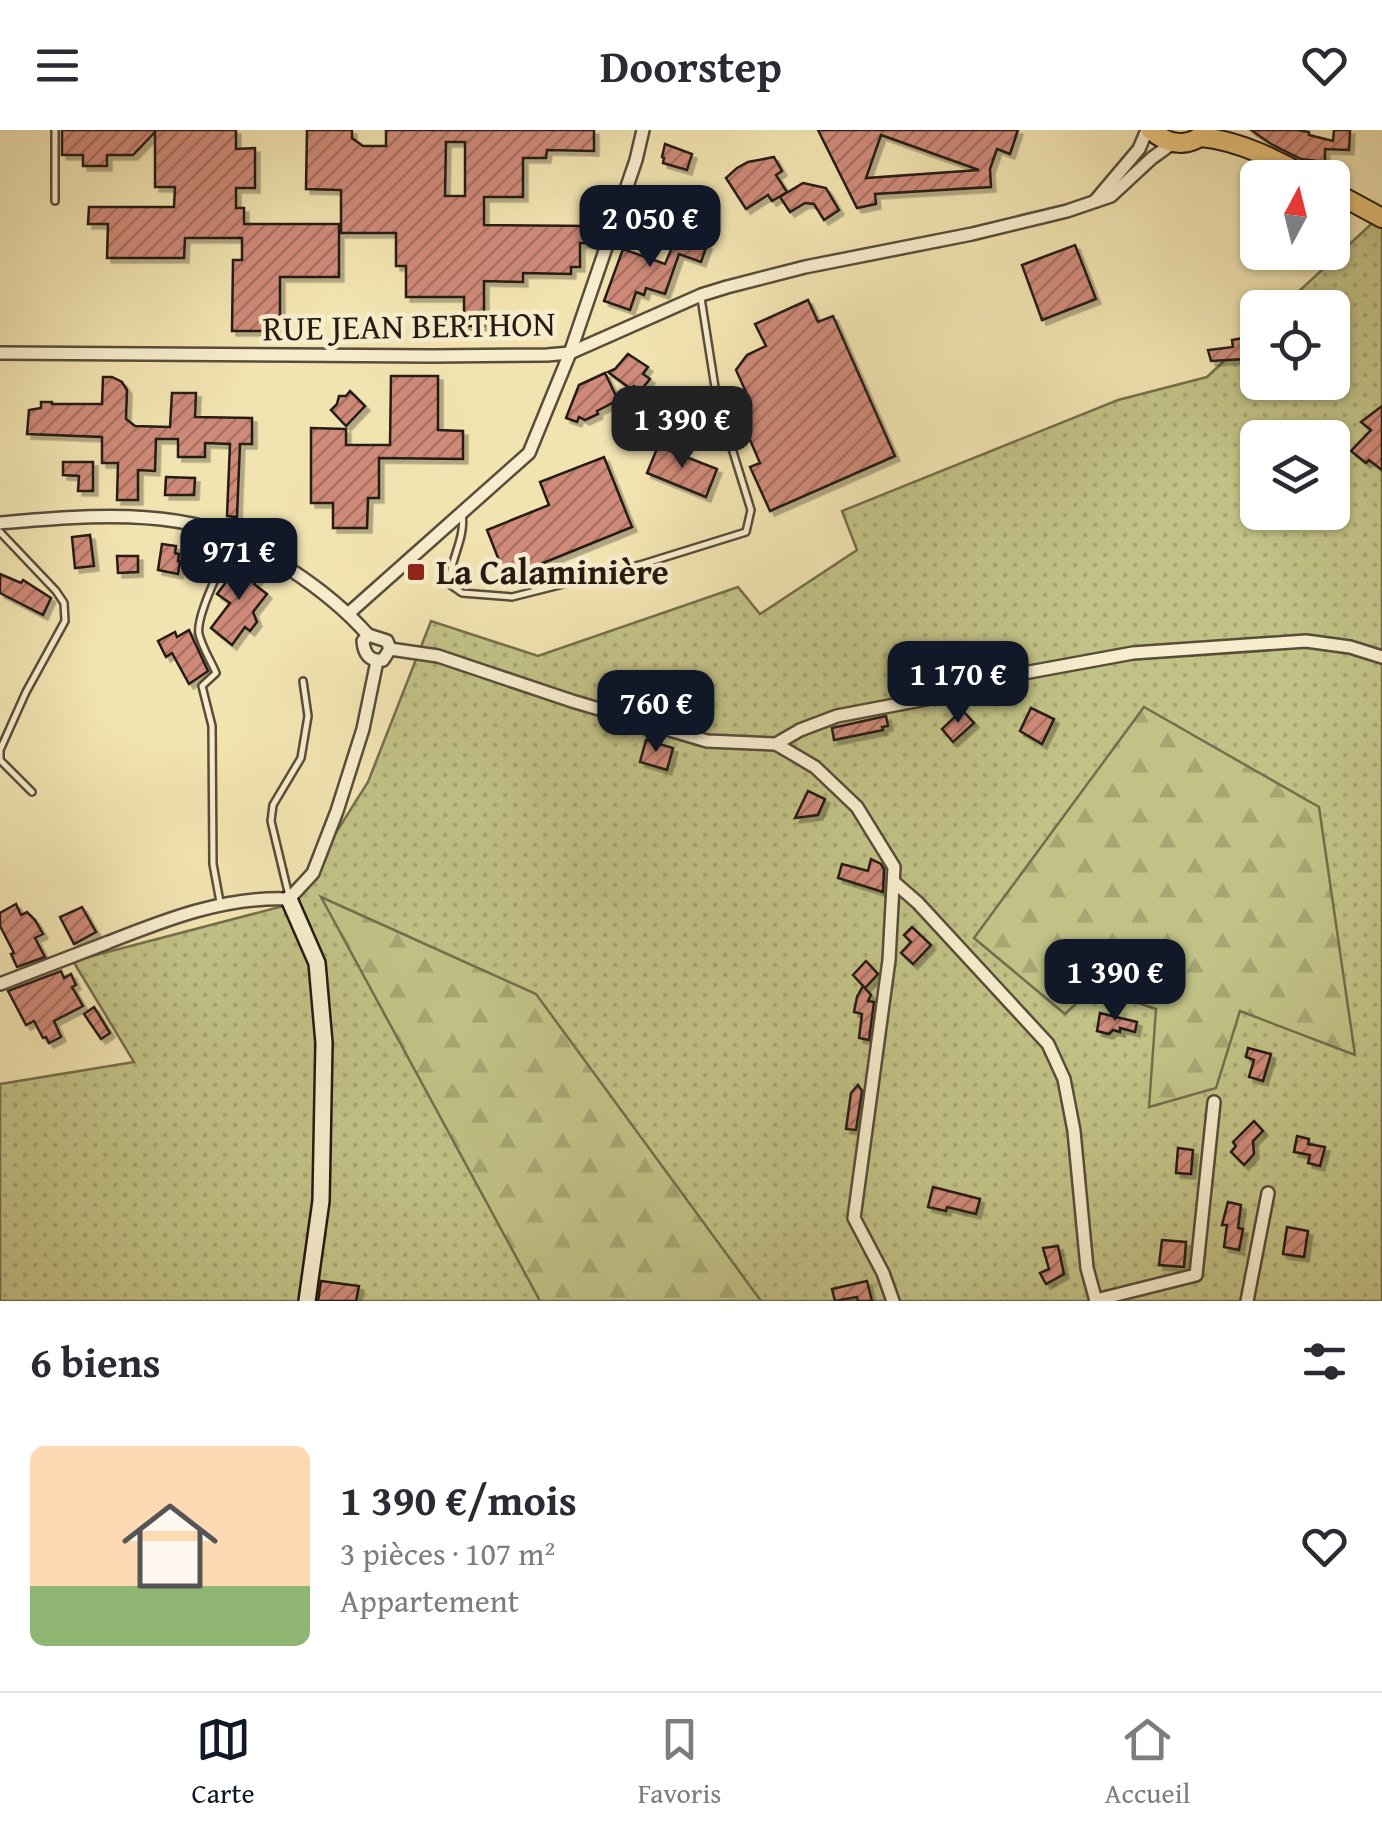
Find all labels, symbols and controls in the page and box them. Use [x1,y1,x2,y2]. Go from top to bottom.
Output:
text: Doorstep [600,33,782,98]
icon: menu [30,38,85,93]
icon: heart [1297,38,1352,93]
north arrow [1240,160,1350,270]
map controls [1240,160,1350,530]
pin: 2 050 € [558,185,742,270]
text: 2 050 € [602,194,698,241]
button: locate [1240,290,1350,400]
street label: RUE JEAN BERTHON [262,297,556,354]
pin: 1 390 € [590,386,774,471]
text: 1 390 € [634,395,730,442]
button: layers [1240,420,1350,530]
pin: 971 € [169,518,309,603]
text: 971 € [202,527,276,574]
place label: La Calaminière [436,546,669,597]
marker: La Calaminière [405,561,427,583]
pin: 1 170 € [866,641,1050,726]
text: 1 170 € [910,650,1006,697]
pin: 760 € [586,670,726,755]
text: 760 € [619,679,693,726]
pin: 1 390 € [1023,939,1207,1024]
text: 1 390 € [1067,948,1163,995]
text: 6 biens [30,1331,161,1392]
icon: filters [1297,1334,1352,1389]
text: 1 390 €/mois [340,1469,577,1530]
icon: home [110,1486,230,1606]
icon: heart [1297,1519,1352,1574]
text: 3 pièces · 107 m² [340,1530,555,1577]
text: Appartement [340,1577,519,1624]
tab: Carte [192,1712,255,1813]
tab: Favoris [638,1712,721,1813]
tab: Accueil [1105,1712,1190,1813]

